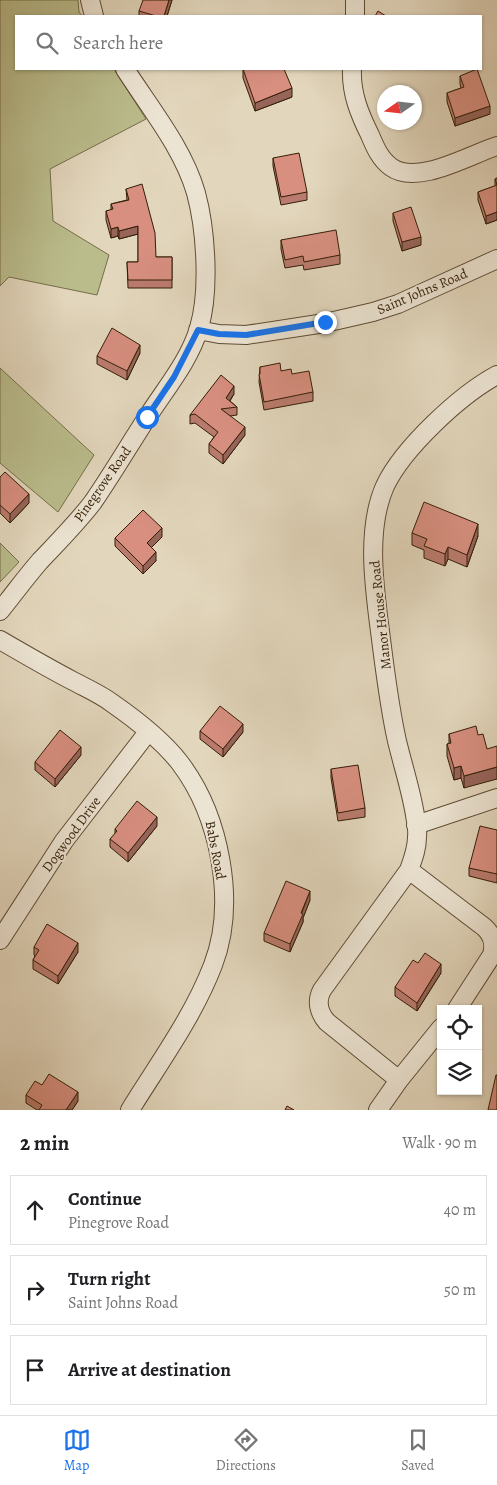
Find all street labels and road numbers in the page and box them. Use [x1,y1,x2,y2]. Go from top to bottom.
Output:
street label: Saint Johns Road [374,264,471,319]
street label: Pinegrove Road [69,442,136,526]
street label: Manor House Road [365,559,396,670]
street label: Dogwood Drive [38,793,105,876]
street label: Babs Road [201,819,231,882]

